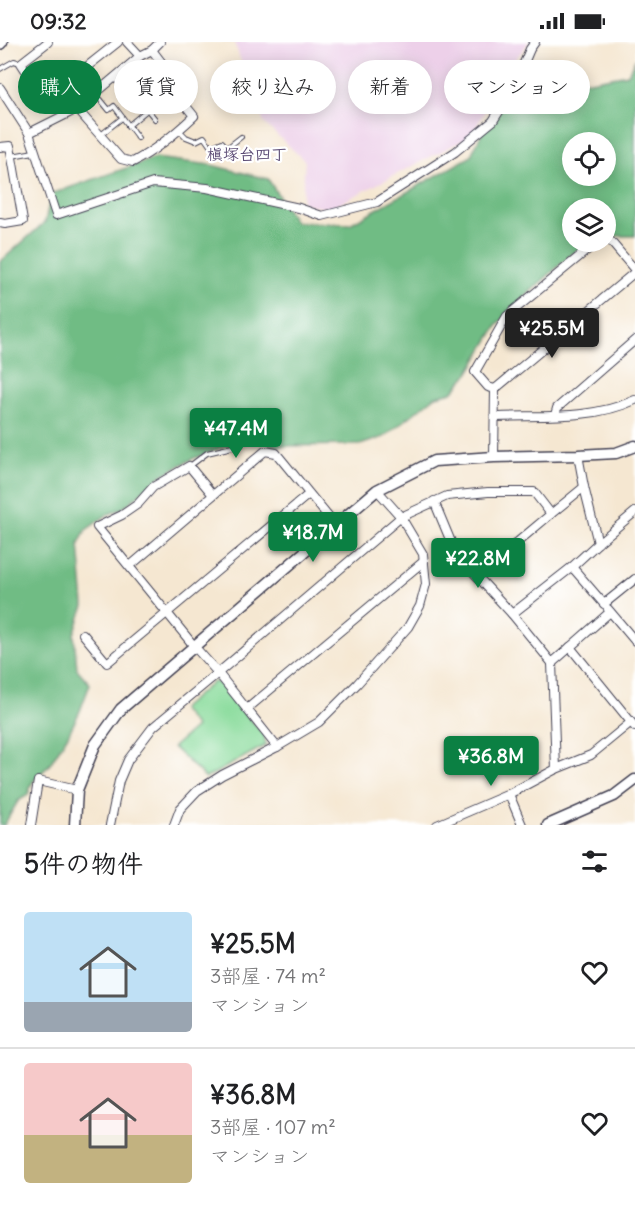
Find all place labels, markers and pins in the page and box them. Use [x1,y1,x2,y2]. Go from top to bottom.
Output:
pin: ¥25.5M [503,308,601,359]
pin: ¥47.4M [187,408,285,459]
pin: ¥18.7M [264,512,362,563]
pin: ¥22.8M [429,538,527,589]
pin: ¥36.8M [442,736,540,787]

